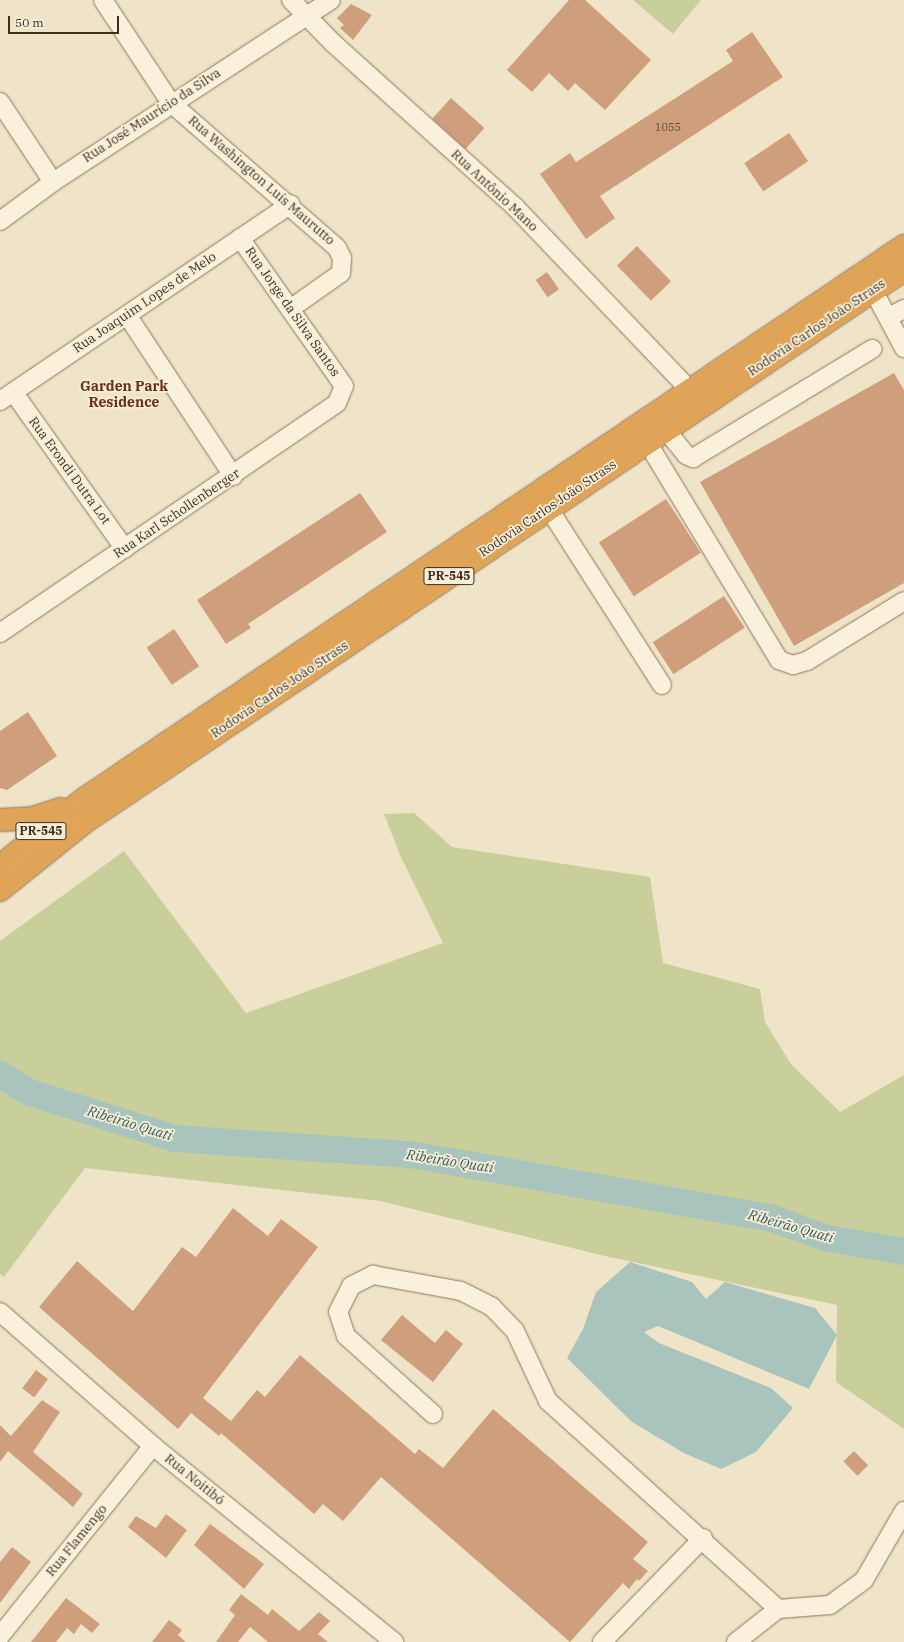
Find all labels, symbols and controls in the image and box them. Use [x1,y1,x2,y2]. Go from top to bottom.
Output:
scale bar [10,8,121,34]
text: 50 m [15,15,44,30]
street label: Rua José Maurício da Silva [80,66,224,166]
street label: Rua Washington Luís Maurutto [185,113,337,249]
house number: 1055 [655,120,681,134]
street label: Rua Antônio Mano [447,147,541,235]
street label: Rua Jorge da Silva Santos [241,244,343,380]
street label: Rua Joaquim Lopes de Melo [70,249,220,357]
street label: Rodovia Carlos João Strass [745,276,889,380]
district label: Garden Park Residence [80,378,168,410]
street label: Rua Erondi Dutra Lot [25,414,113,528]
street label: Rodovia Carlos João Strass [476,457,620,561]
street label: Rua Karl Schollenberger [111,466,243,562]
road number: PR-545 [423,566,475,586]
street label: Rodovia Carlos João Strass [208,638,352,742]
road number: PR-545 [15,821,67,841]
water label: Ribeirão Quati [85,1102,175,1144]
water label: Ribeirão Quati [405,1146,495,1176]
water label: Ribeirão Quati [746,1206,836,1246]
street label: Rua Noitibó [161,1451,227,1509]
street label: Rua Flamengo [43,1502,111,1580]

